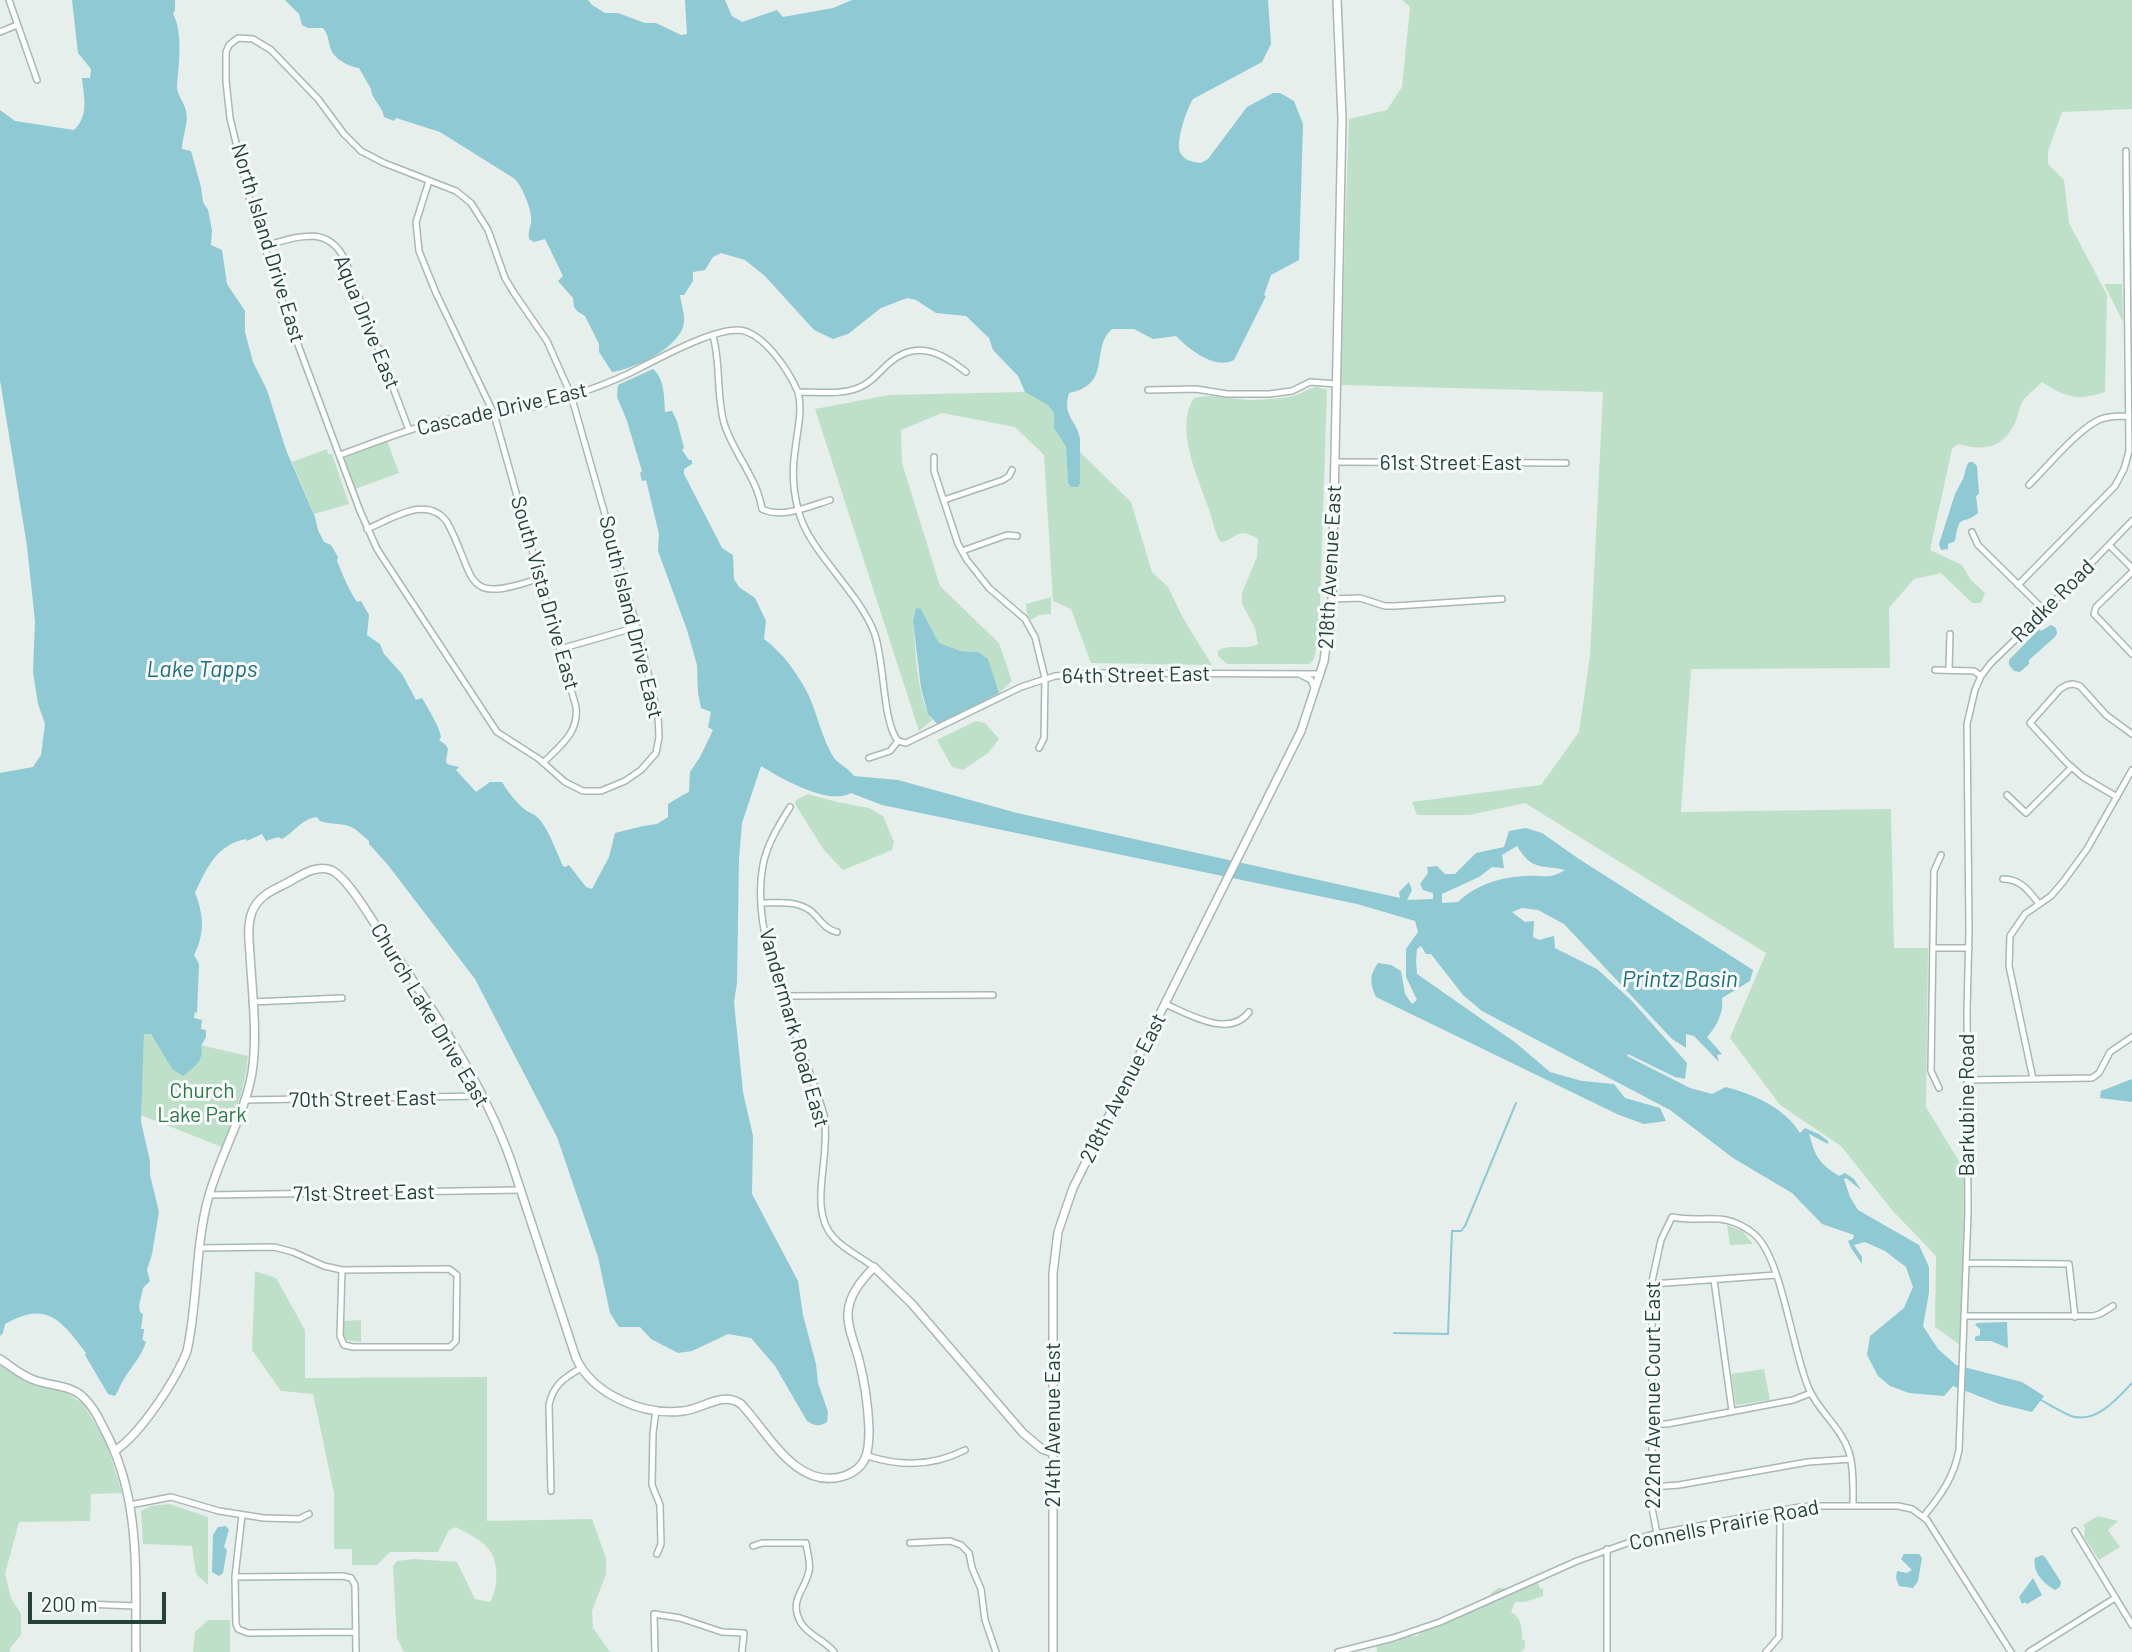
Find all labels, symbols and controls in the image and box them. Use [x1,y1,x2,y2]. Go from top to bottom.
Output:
street label: North Island Drive East [226,140,310,346]
street label: Aqua Drive East [329,251,405,393]
street label: Cascade Drive East [414,377,590,441]
street label: 61st Street East [1380,450,1522,476]
street label: 218th Avenue East [1313,484,1347,650]
street label: South Vista Drive East [505,493,585,693]
street label: South Island Drive East [594,513,668,721]
street label: Radke Road [2006,554,2100,648]
water label: Lake Tapps [147,655,257,683]
street label: 64th Street East [1062,661,1210,689]
street label: Church Lake Drive East [365,919,495,1111]
street label: Vandermark Road East [754,926,834,1130]
water label: Printz Basin [1622,965,1738,993]
street label: 218th Avenue East [1074,1009,1172,1167]
street label: Barkubine Road [1954,1033,1980,1177]
park label: Church Lake Park [157,1078,247,1128]
street label: 70th Street East [289,1085,437,1113]
street label: 71st Street East [293,1179,435,1207]
street label: 222nd Avenue Court East [1640,1281,1666,1509]
street label: 214th Avenue East [1040,1342,1066,1508]
street label: Connells Prairie Road [1627,1494,1821,1556]
scale bar [32,1578,170,1622]
text: 200 m [41,1591,98,1616]

